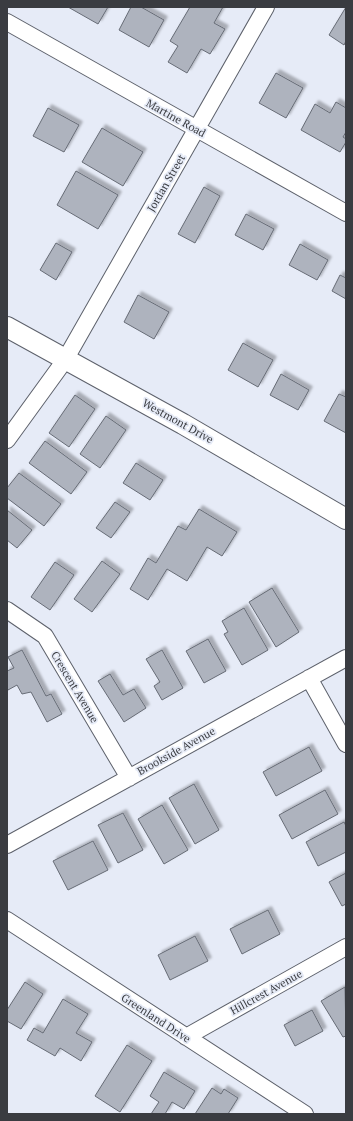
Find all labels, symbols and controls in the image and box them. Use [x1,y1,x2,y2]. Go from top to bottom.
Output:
street label: Martine Road [144,96,208,140]
street label: Jordan Street [144,152,188,214]
street label: Westmont Drive [140,396,216,447]
street label: Crescent Avenue [48,649,102,726]
street label: Brookside Avenue [135,724,218,778]
street label: Hillcrest Avenue [228,966,305,1018]
street label: Greenland Drive [119,990,194,1046]

